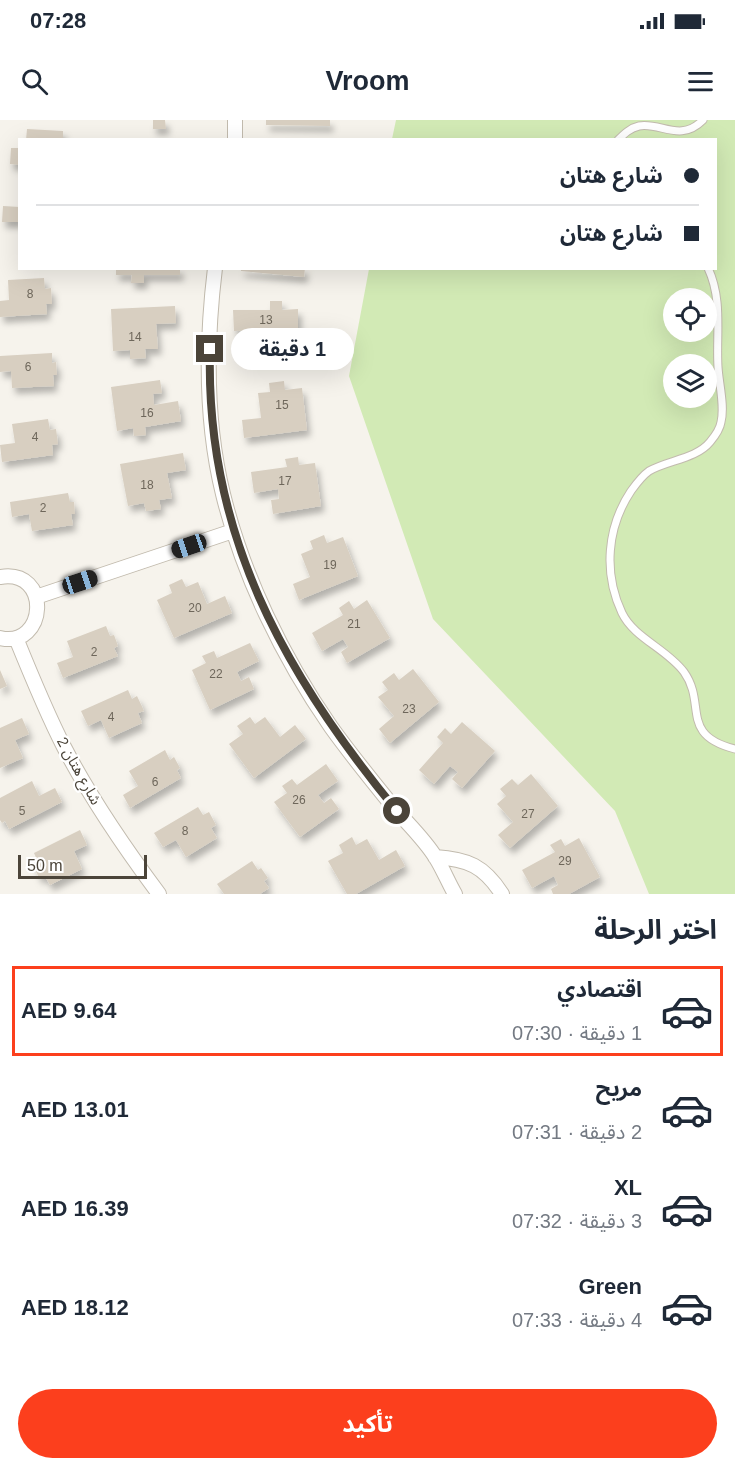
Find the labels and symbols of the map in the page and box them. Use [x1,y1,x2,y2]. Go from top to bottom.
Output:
house number: 8 [27,287,34,301]
house number: 13 [259,313,273,327]
callout: 1 دقيقة [231,328,354,370]
house number: 14 [128,330,142,344]
route end [196,335,223,362]
house number: 6 [25,360,32,374]
house number: 15 [275,398,289,412]
house number: 16 [140,406,154,420]
house number: 4 [32,430,39,444]
house number: 17 [278,474,292,488]
house number: 18 [140,478,154,492]
house number: 2 [40,501,47,515]
car [169,532,209,560]
house number: 19 [323,558,337,572]
car [60,568,100,596]
house number: 20 [188,601,202,615]
house number: 21 [347,617,361,631]
house number: 2 [91,645,98,659]
house number: 22 [209,667,223,681]
house number: 23 [402,702,416,716]
house number: 4 [108,710,115,724]
street label: شارع هتان 2 [50,734,105,810]
house number: 6 [152,775,159,789]
house number: 26 [292,793,306,807]
route start [383,797,410,824]
house number: 5 [19,804,26,818]
house number: 27 [521,807,535,821]
house number: 8 [182,824,189,838]
scale bar [18,852,147,880]
house number: 29 [558,854,572,868]

